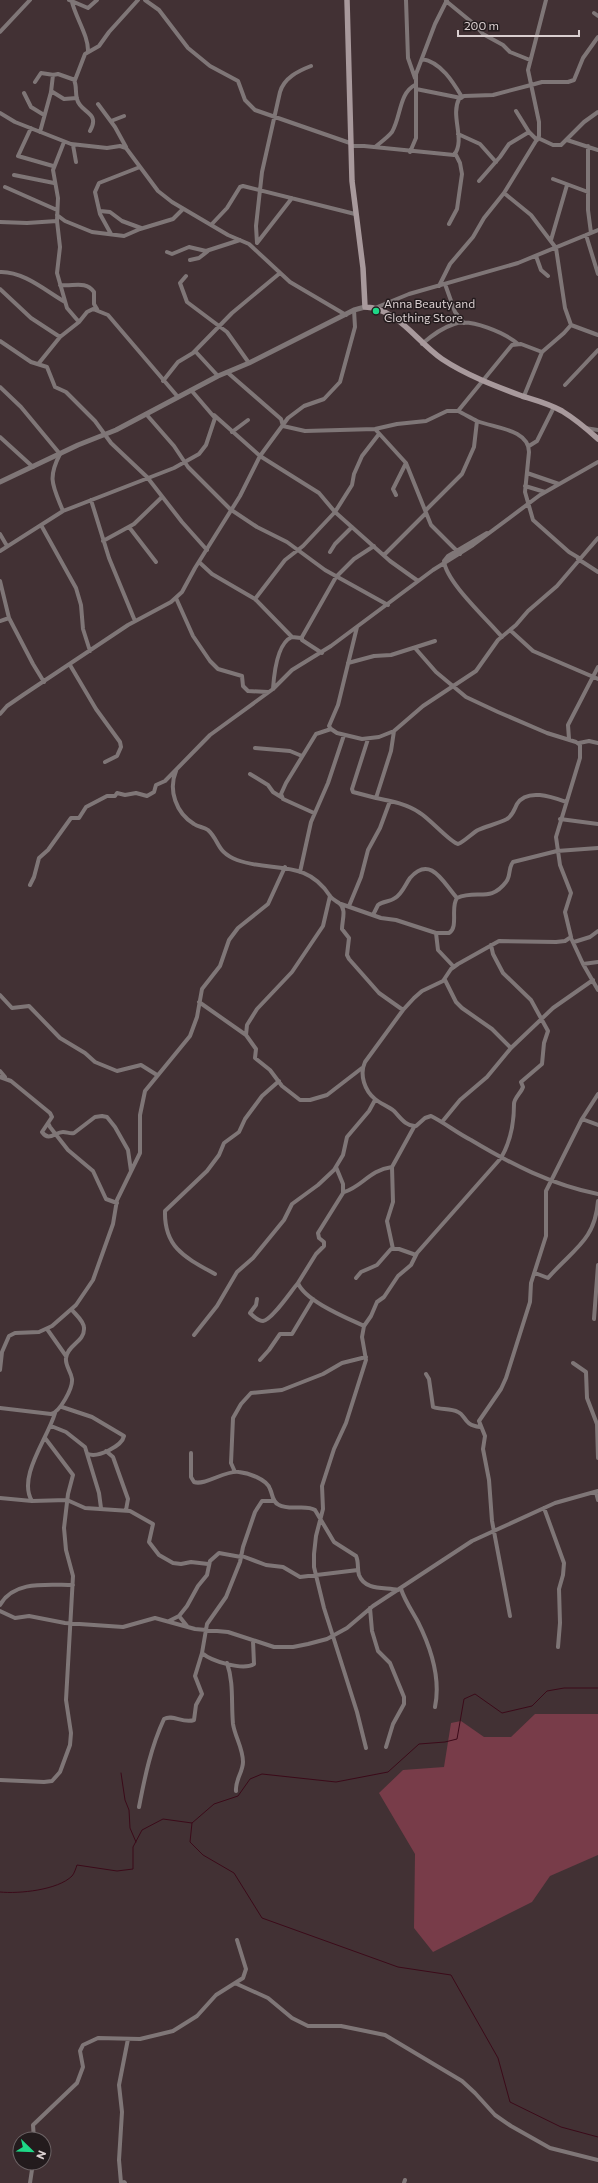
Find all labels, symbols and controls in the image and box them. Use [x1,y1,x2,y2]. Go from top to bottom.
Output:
scale bar [458,12,579,38]
text: 200 m [464,18,499,32]
place label: Anna Beauty and Clothing Store [384,296,475,324]
marker: Anna Beauty and Clothing Store [371,306,381,316]
north arrow [12,2131,52,2171]
text: N [34,2149,49,2161]

